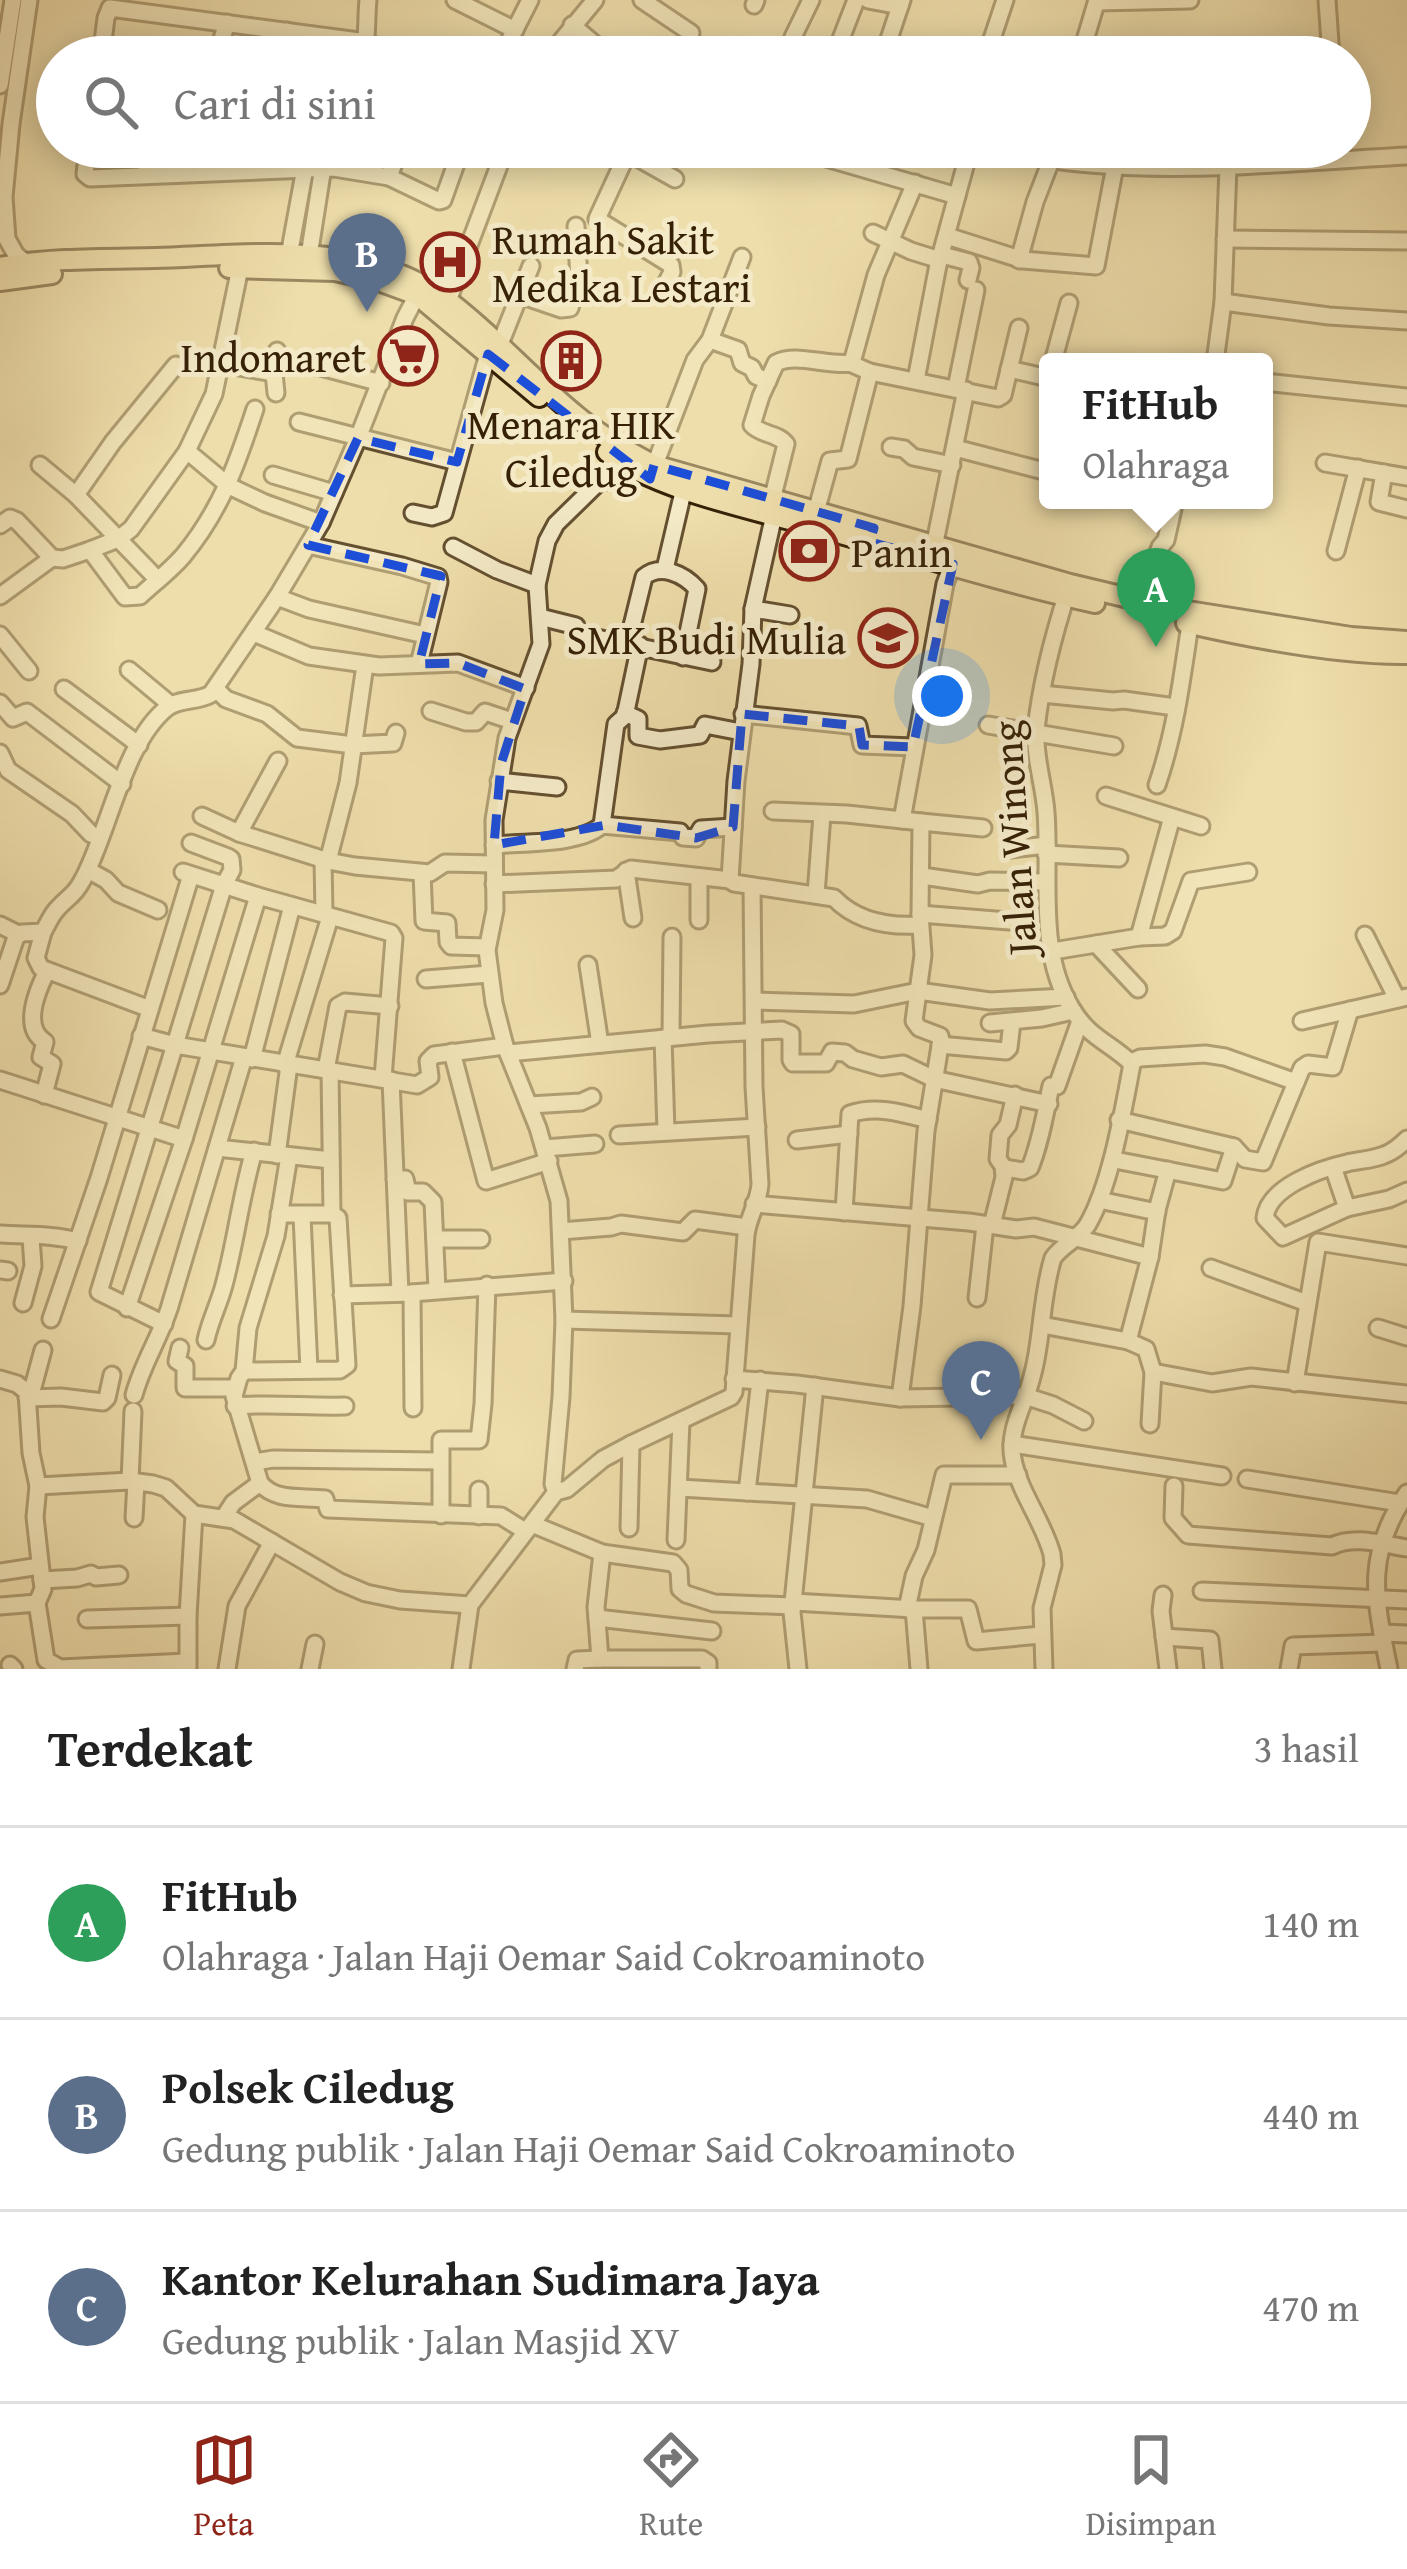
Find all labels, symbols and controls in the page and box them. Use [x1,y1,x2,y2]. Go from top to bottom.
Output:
search box [36,36,1371,168]
icon: search [78,69,144,135]
text: Cari di sini [174,70,376,135]
place label: Rumah Sakit Medika Lestari [492,208,751,317]
pin: B [328,213,406,312]
hospital icon: Rumah Sakit Medika Lestari [419,231,481,293]
supermarket icon: Indomaret [377,325,439,387]
place label: Indomaret [180,326,366,387]
building icon: Menara HIK Ciledug [540,330,602,392]
popup [1039,353,1273,509]
text: FitHub [1083,370,1218,435]
place label: Menara HIK Ciledug [466,393,676,502]
text: Olahraga [1083,435,1229,492]
bank icon: Panin [778,520,840,582]
place label: Panin [851,521,953,582]
pin: A [1117,548,1195,647]
school or university icon: SMK Budi Mulia [857,607,919,669]
place label: SMK Budi Mulia [566,608,846,669]
your location [912,666,972,726]
street label: Jalan Winong [974,719,1052,962]
pin: C [942,1341,1020,1440]
text: Terdekat [48,1710,253,1785]
text: 3 hasil [1254,1719,1359,1776]
text: FitHub [162,1862,298,1927]
text: A [75,1894,99,1951]
text: 140 m [1262,1894,1359,1951]
text: Olahraga · Jalan Haji Oemar Said Cokroaminoto [162,1927,925,1984]
text: Polsek Ciledug [162,2054,454,2119]
text: B [75,2086,99,2143]
text: 440 m [1262,2086,1359,2143]
text: Gedung publik · Jalan Haji Oemar Said Cokroaminoto [162,2119,1015,2176]
text: Kantor Kelurahan Sudimara Jaya [162,2246,820,2311]
text: C [76,2278,98,2335]
text: 470 m [1262,2278,1359,2335]
text: Gedung publik · Jalan Masjid XV [162,2311,680,2368]
tab: Peta [191,2427,257,2547]
tab: Rute [638,2427,704,2547]
tab: Disimpan [1086,2427,1216,2547]

